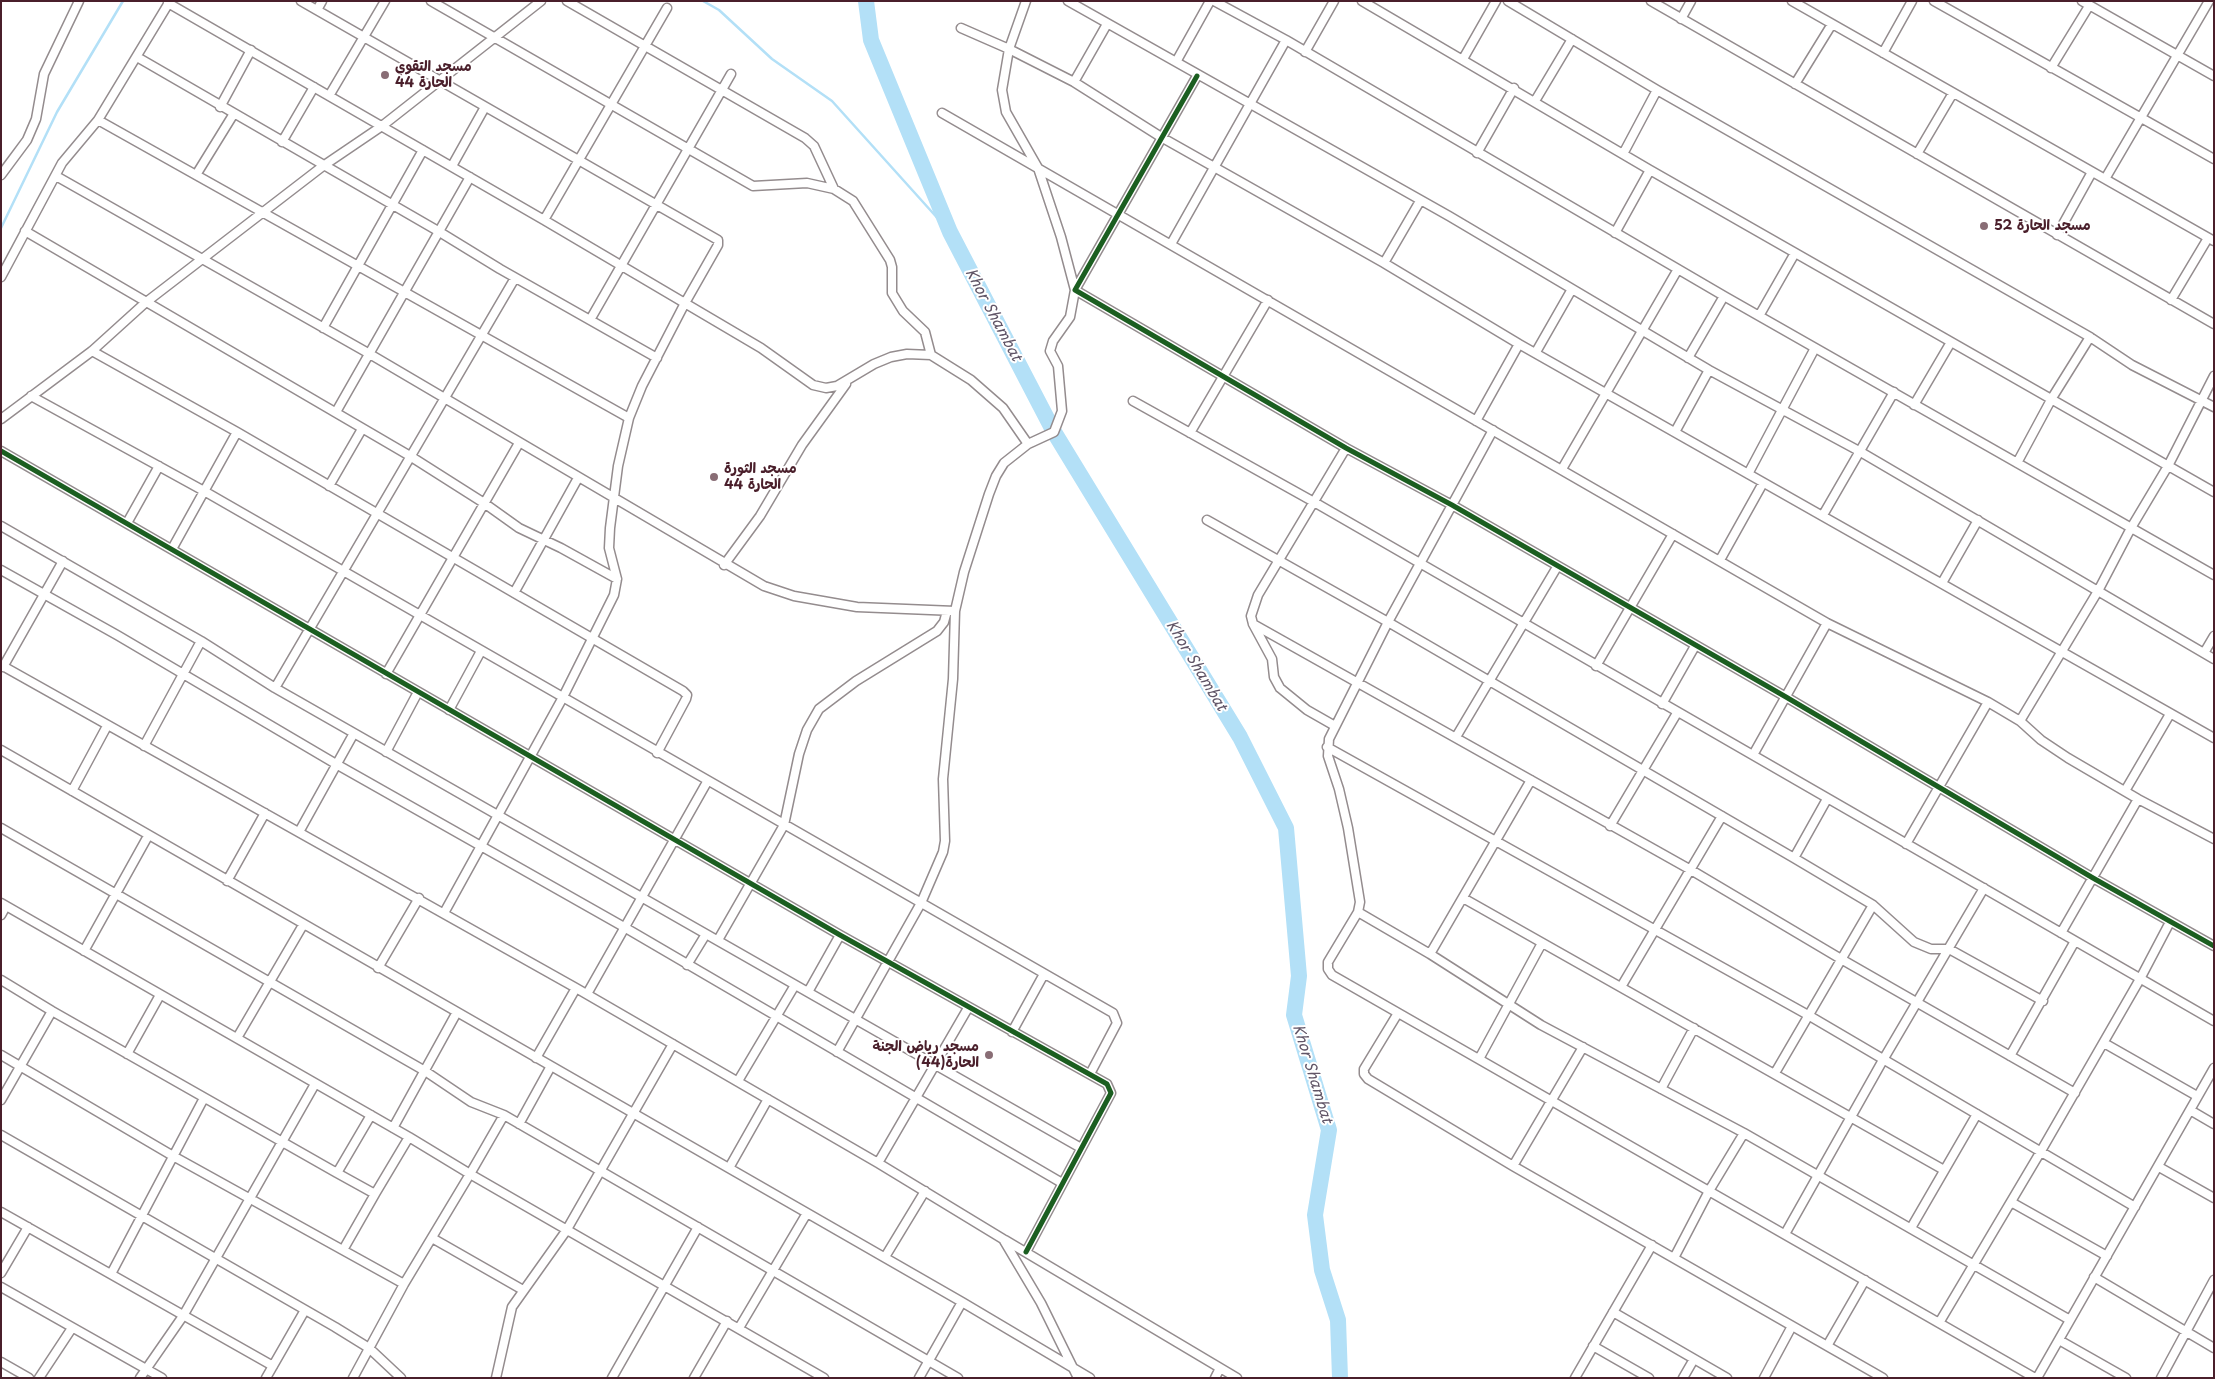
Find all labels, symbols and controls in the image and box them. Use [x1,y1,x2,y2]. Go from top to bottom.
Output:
place label: مسجد التقوي الحارة 44 [395,59,472,92]
marker: مسجد التقوي الحارة 44 [379,69,391,81]
place label: مسجد الحارة 52 [1994,218,2091,234]
marker: مسجد الحارة 52 [1978,220,1990,232]
water label: Khor Shambat [961,266,1025,364]
place label: مسجد الثورة الحارة 44 [724,461,797,494]
marker: مسجد الثورة الحارة 44 [708,471,720,483]
water label: Khor Shambat [1162,617,1230,715]
water label: Khor Shambat [1288,1022,1336,1126]
place label: مسجد رياض الجنة الحارة(44) [872,1039,979,1072]
marker: مسجد رياض الجنة الحارة(44) [983,1049,995,1061]

